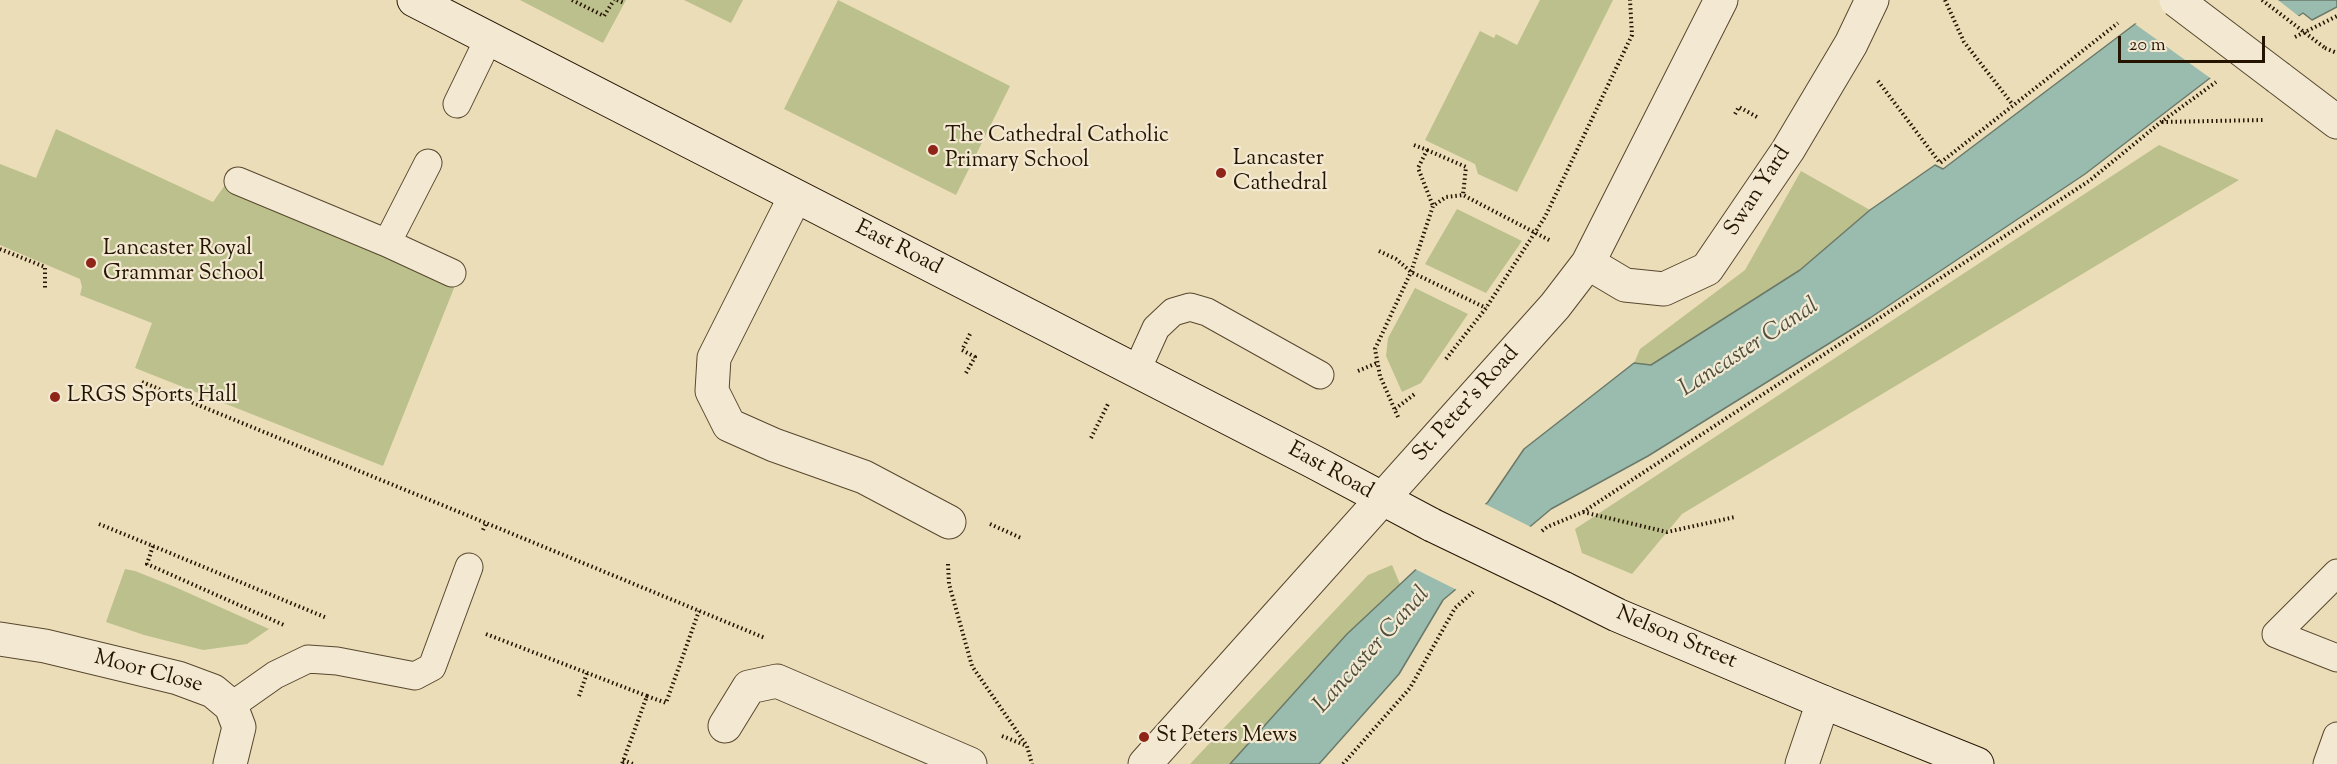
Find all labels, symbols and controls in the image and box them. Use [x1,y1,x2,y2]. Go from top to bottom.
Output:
scale bar [2121,24,2268,62]
text: 20 m [2129,33,2166,59]
place label: The Cathedral Catholic Primary School [945,124,1169,176]
street label: Swan Yard [1720,142,1798,242]
marker: The Cathedral Catholic Primary School [926,143,940,157]
place label: Lancaster Cathedral [1233,147,1328,198]
marker: Lancaster Cathedral [1214,166,1228,180]
street label: East Road [850,216,946,282]
place label: Lancaster Royal Grammar School [103,237,264,288]
marker: Lancaster Royal Grammar School [84,256,98,270]
water label: Lancaster Canal [1675,293,1825,405]
street label: St. Peter's Road [1408,342,1526,468]
place label: LRGS Sports Hall [67,384,237,410]
marker: LRGS Sports Hall [48,390,62,404]
street label: East Road [1283,438,1377,506]
water label: Lancaster Canal [1309,582,1437,720]
street label: Nelson Street [1612,602,1740,676]
street label: Moor Close [91,646,205,700]
place label: St Peters Mews [1156,724,1297,750]
marker: St Peters Mews [1137,730,1151,744]

